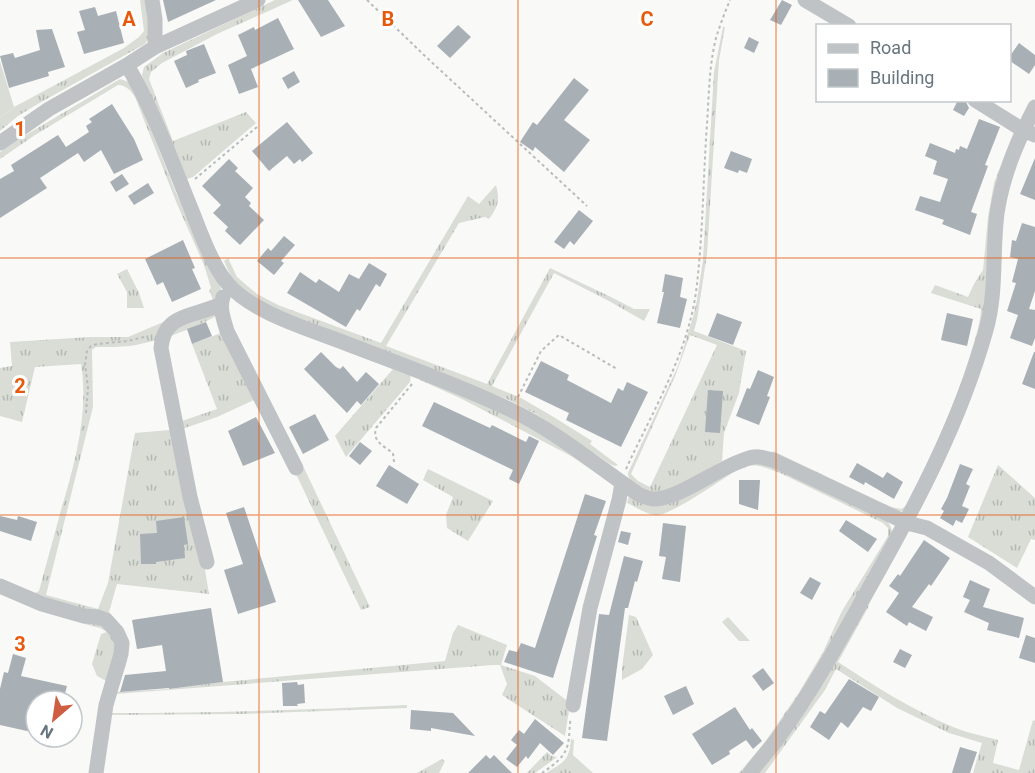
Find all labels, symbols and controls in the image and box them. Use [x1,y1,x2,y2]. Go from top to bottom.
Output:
text: A [122,7,136,31]
text: B [382,7,394,31]
text: C [640,7,654,31]
legend [816,24,1011,102]
text: Road [870,37,911,58]
text: Building [870,67,934,88]
text: 1 [14,117,26,141]
text: 2 [14,374,26,398]
text: 3 [14,632,26,656]
north arrow [24,689,84,749]
text: N [37,721,57,743]

